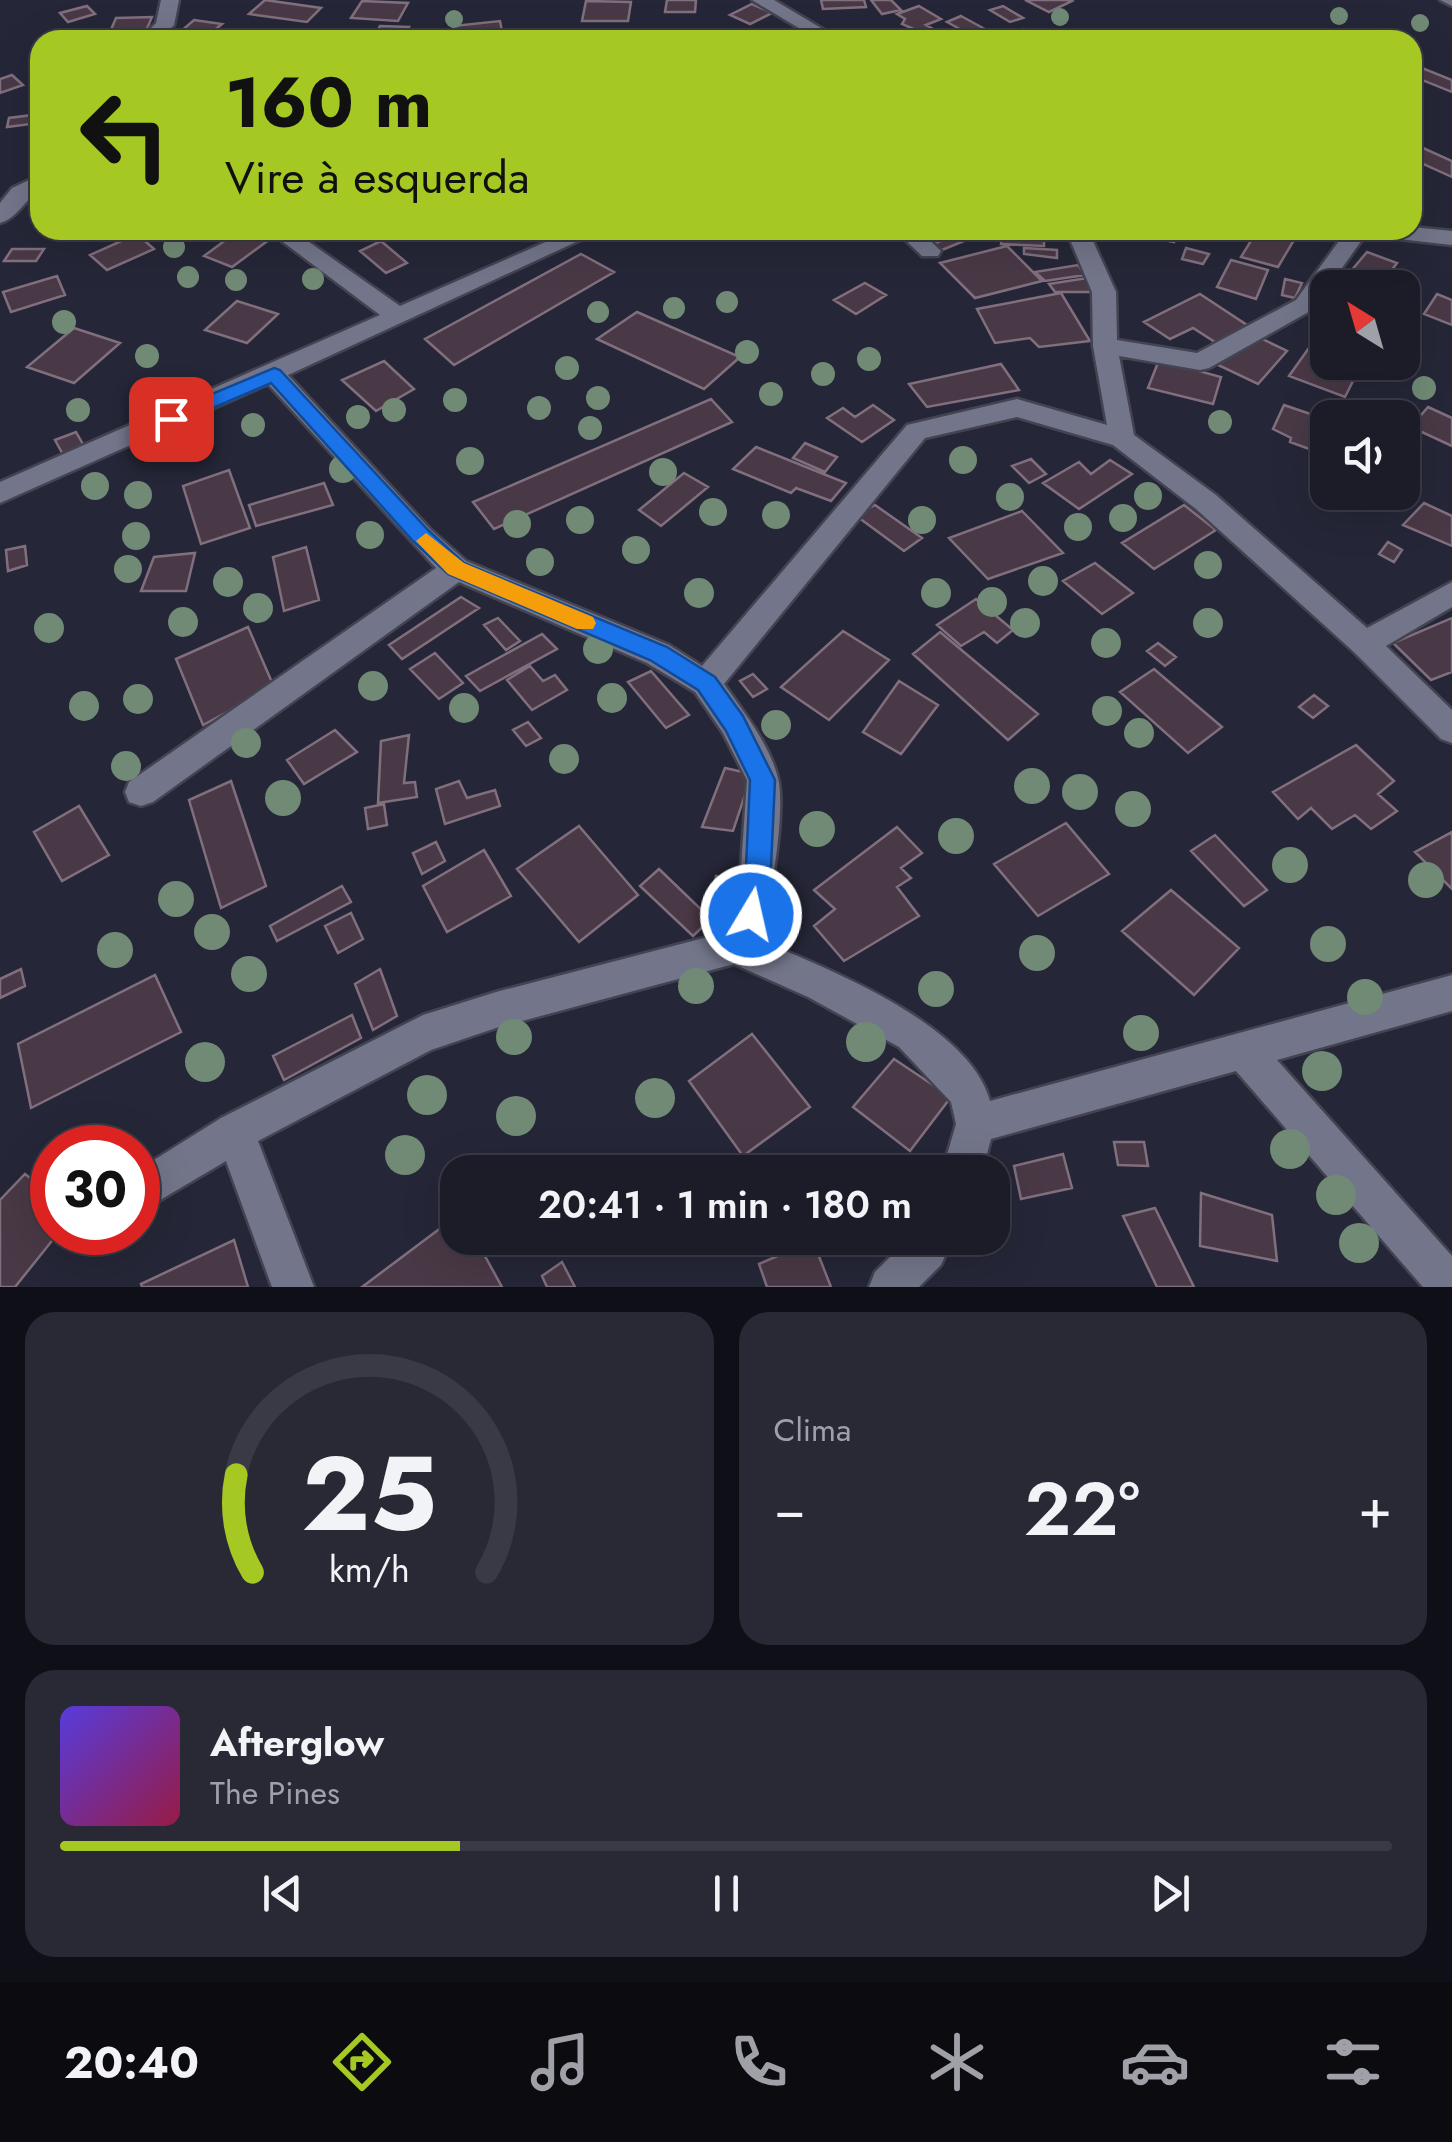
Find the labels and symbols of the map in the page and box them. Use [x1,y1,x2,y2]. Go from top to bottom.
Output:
north arrow [1310,270,1420,380]
pin [129,377,214,462]
position arrow [699,863,803,967]
speed limit sign: 30 [30,1125,160,1255]

